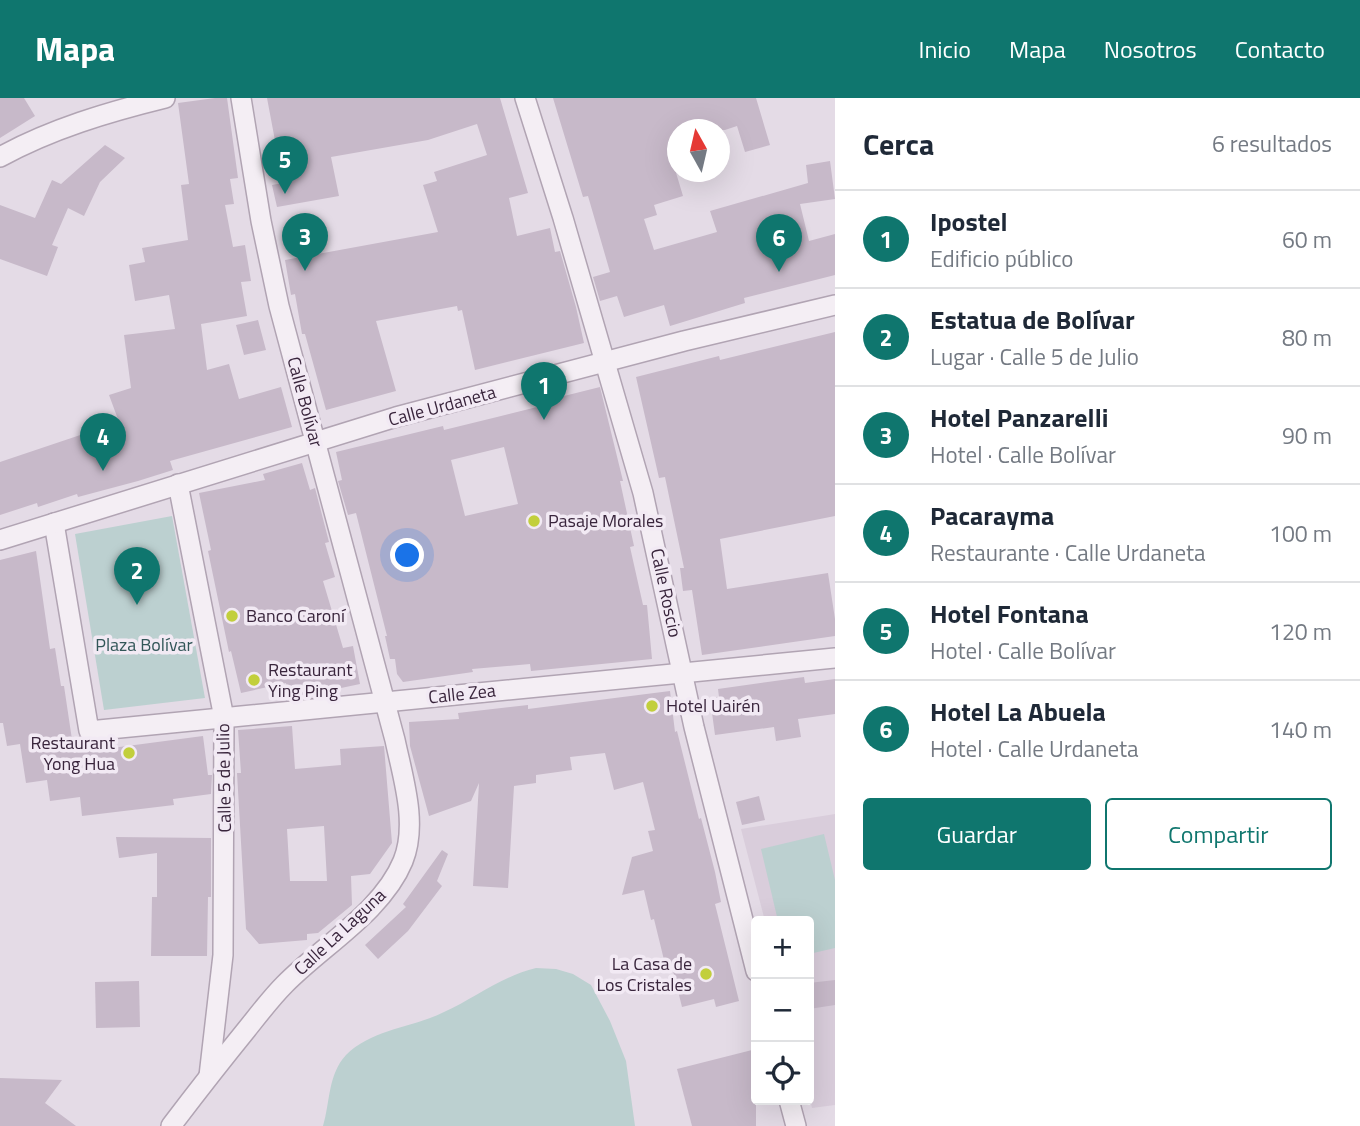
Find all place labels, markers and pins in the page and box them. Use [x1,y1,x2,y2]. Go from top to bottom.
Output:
pin: 5 [262,136,308,194]
pin: 3 [282,213,328,271]
pin: 6 [756,214,802,272]
pin: 1 [521,362,567,420]
pin: 4 [80,413,126,471]
place label: Pasaje Morales [548,507,663,534]
marker: Pasaje Morales [526,513,542,529]
pin: 2 [114,547,160,605]
place label: Banco Caroní [246,602,347,629]
marker: Banco Caroní [224,608,240,624]
place label: Restaurant Ying Ping [268,656,353,704]
marker: Restaurant Ying Ping [246,672,262,688]
place label: Hotel Uairén [666,692,760,719]
marker: Hotel Uairén [644,698,660,714]
place label: Restaurant Yong Hua [31,729,116,777]
marker: Restaurant Yong Hua [121,745,137,761]
place label: La Casa de Los Cristales [596,950,692,998]
marker: La Casa de Los Cristales [698,966,714,982]

